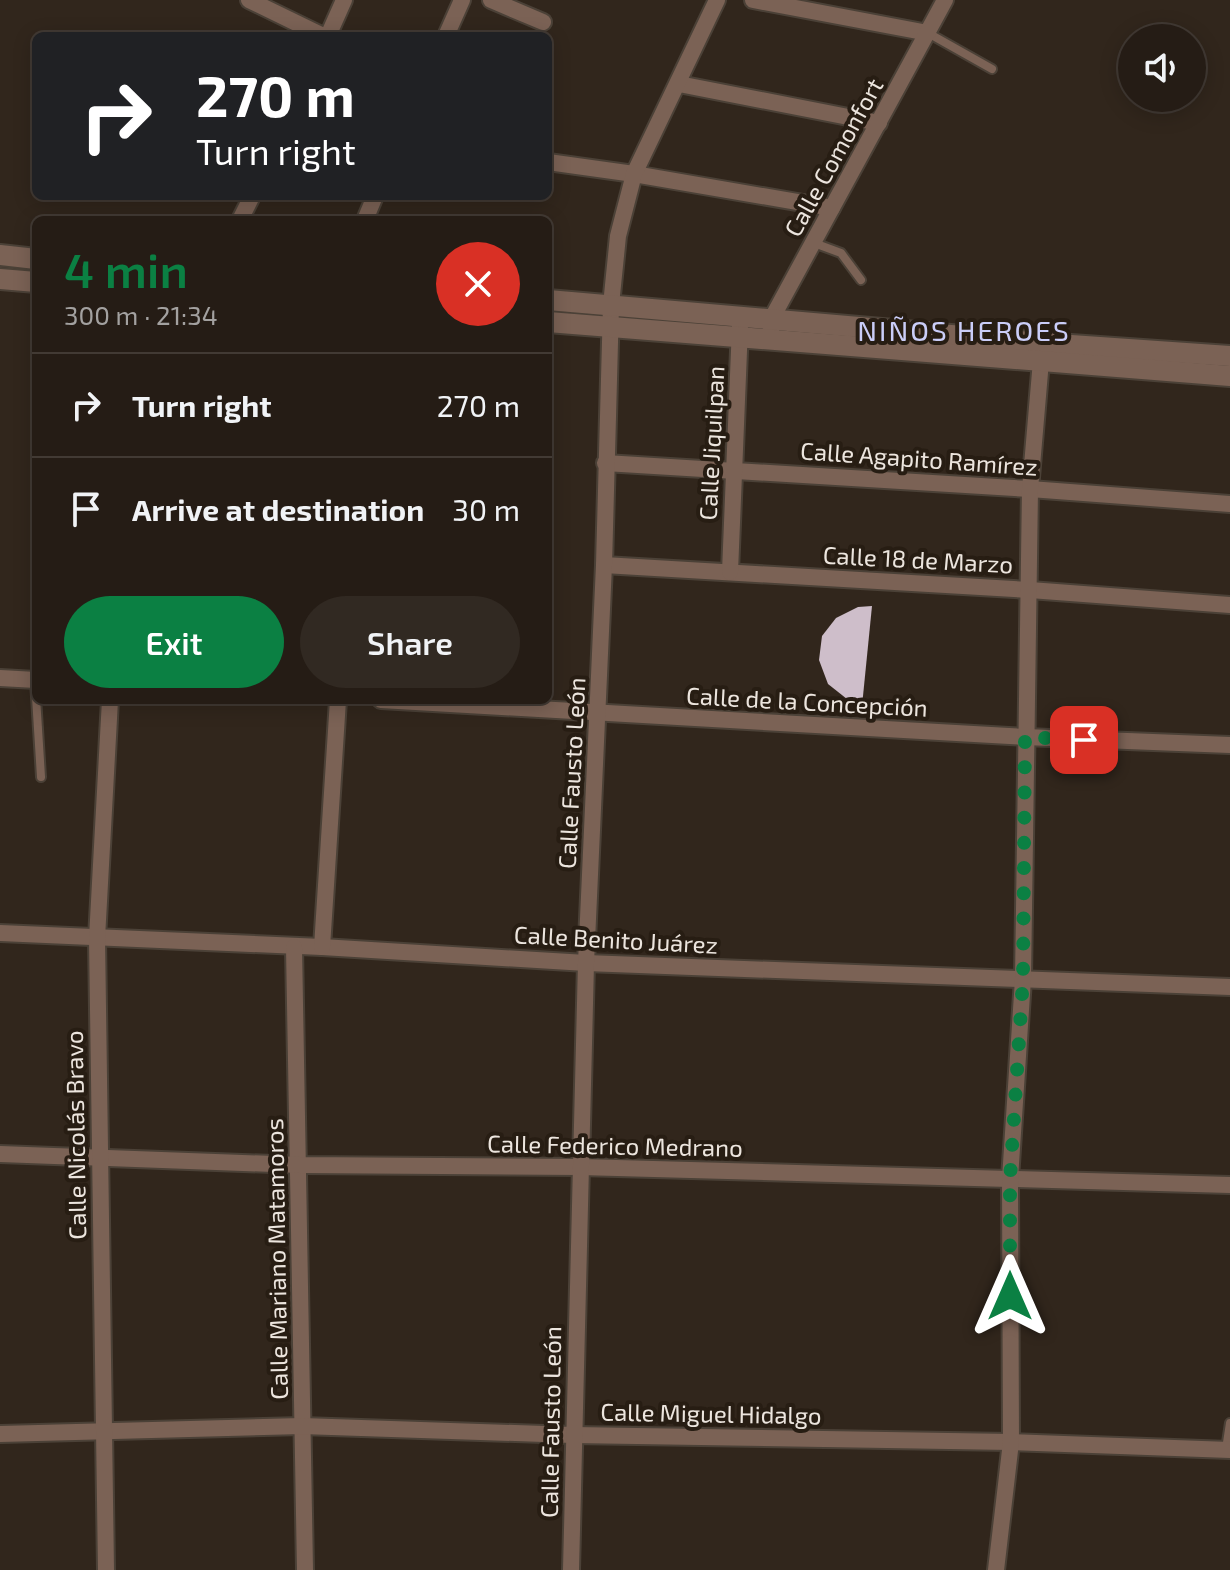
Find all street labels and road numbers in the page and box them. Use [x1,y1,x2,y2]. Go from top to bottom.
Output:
street label: Calle Comonfort [778,73,888,241]
street label: Calle Jiquilpan [692,365,730,521]
street label: Calle Agapito Ramírez [799,435,1039,481]
street label: Calle 18 de Marzo [822,540,1014,578]
street label: Calle Fausto León [552,677,590,869]
street label: Calle de la Concepción [685,680,929,722]
street label: Calle Benito Juárez [513,919,719,959]
street label: Calle Nicolás Bravo [59,1030,91,1240]
street label: Calle Mariano Matamoros [259,1118,293,1400]
street label: Calle Federico Medrano [487,1128,743,1162]
street label: Calle Fausto León [534,1326,566,1518]
street label: Calle Miguel Hidalgo [600,1397,822,1429]

